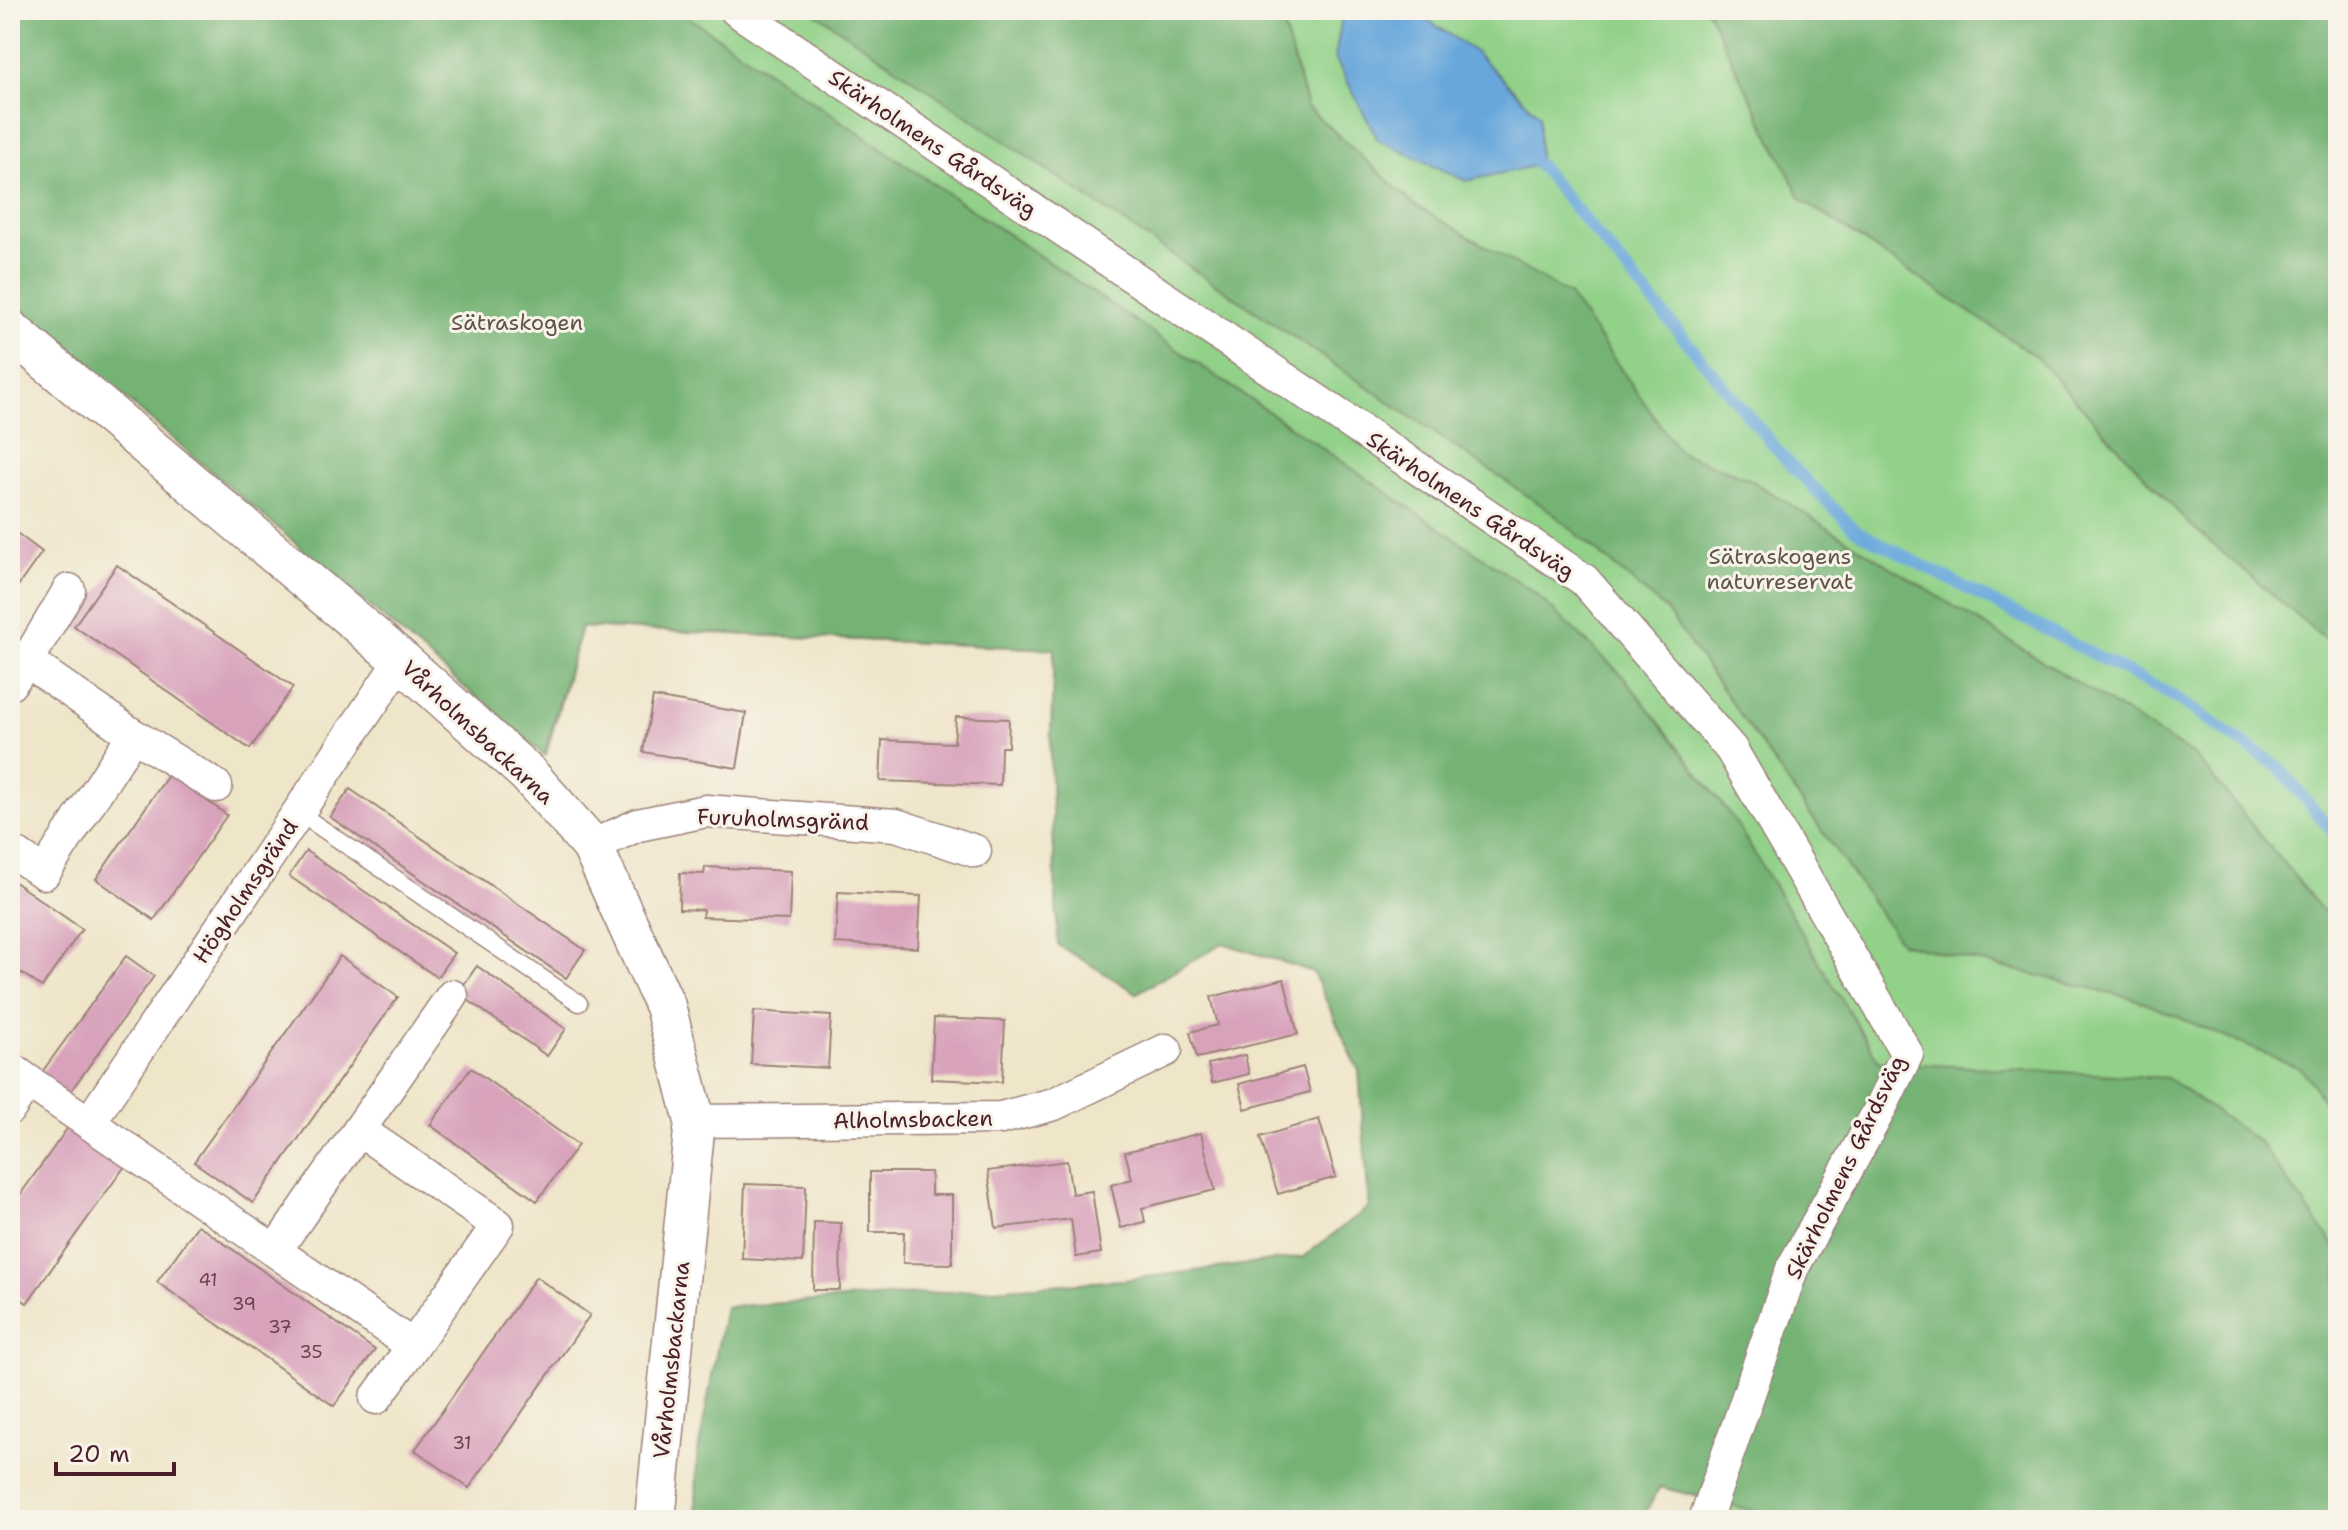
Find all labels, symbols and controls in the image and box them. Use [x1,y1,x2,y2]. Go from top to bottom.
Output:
street label: Skärholmens Gårdsväg [823,63,1042,224]
park label: Sätraskogen [451,308,583,337]
street label: Skärholmens Gårdsväg [1361,425,1580,586]
park label: Sätraskogens naturreservat [1707,542,1853,596]
street label: Vårholmsbackarna [395,654,560,811]
street label: Furuholmsgränd [696,802,870,837]
street label: Högholmsgränd [186,813,305,969]
street label: Skärholmens Gårdsväg [1779,1051,1912,1284]
street label: Alholmsbacken [833,1104,993,1135]
street label: Vårholmsbackarna [647,1259,696,1460]
house number: 41 [198,1268,218,1292]
house number: 39 [232,1292,256,1316]
house number: 37 [268,1315,292,1339]
house number: 35 [299,1340,323,1364]
scale bar [56,1426,174,1476]
house number: 31 [452,1431,472,1455]
text: 20 m [68,1438,130,1470]

